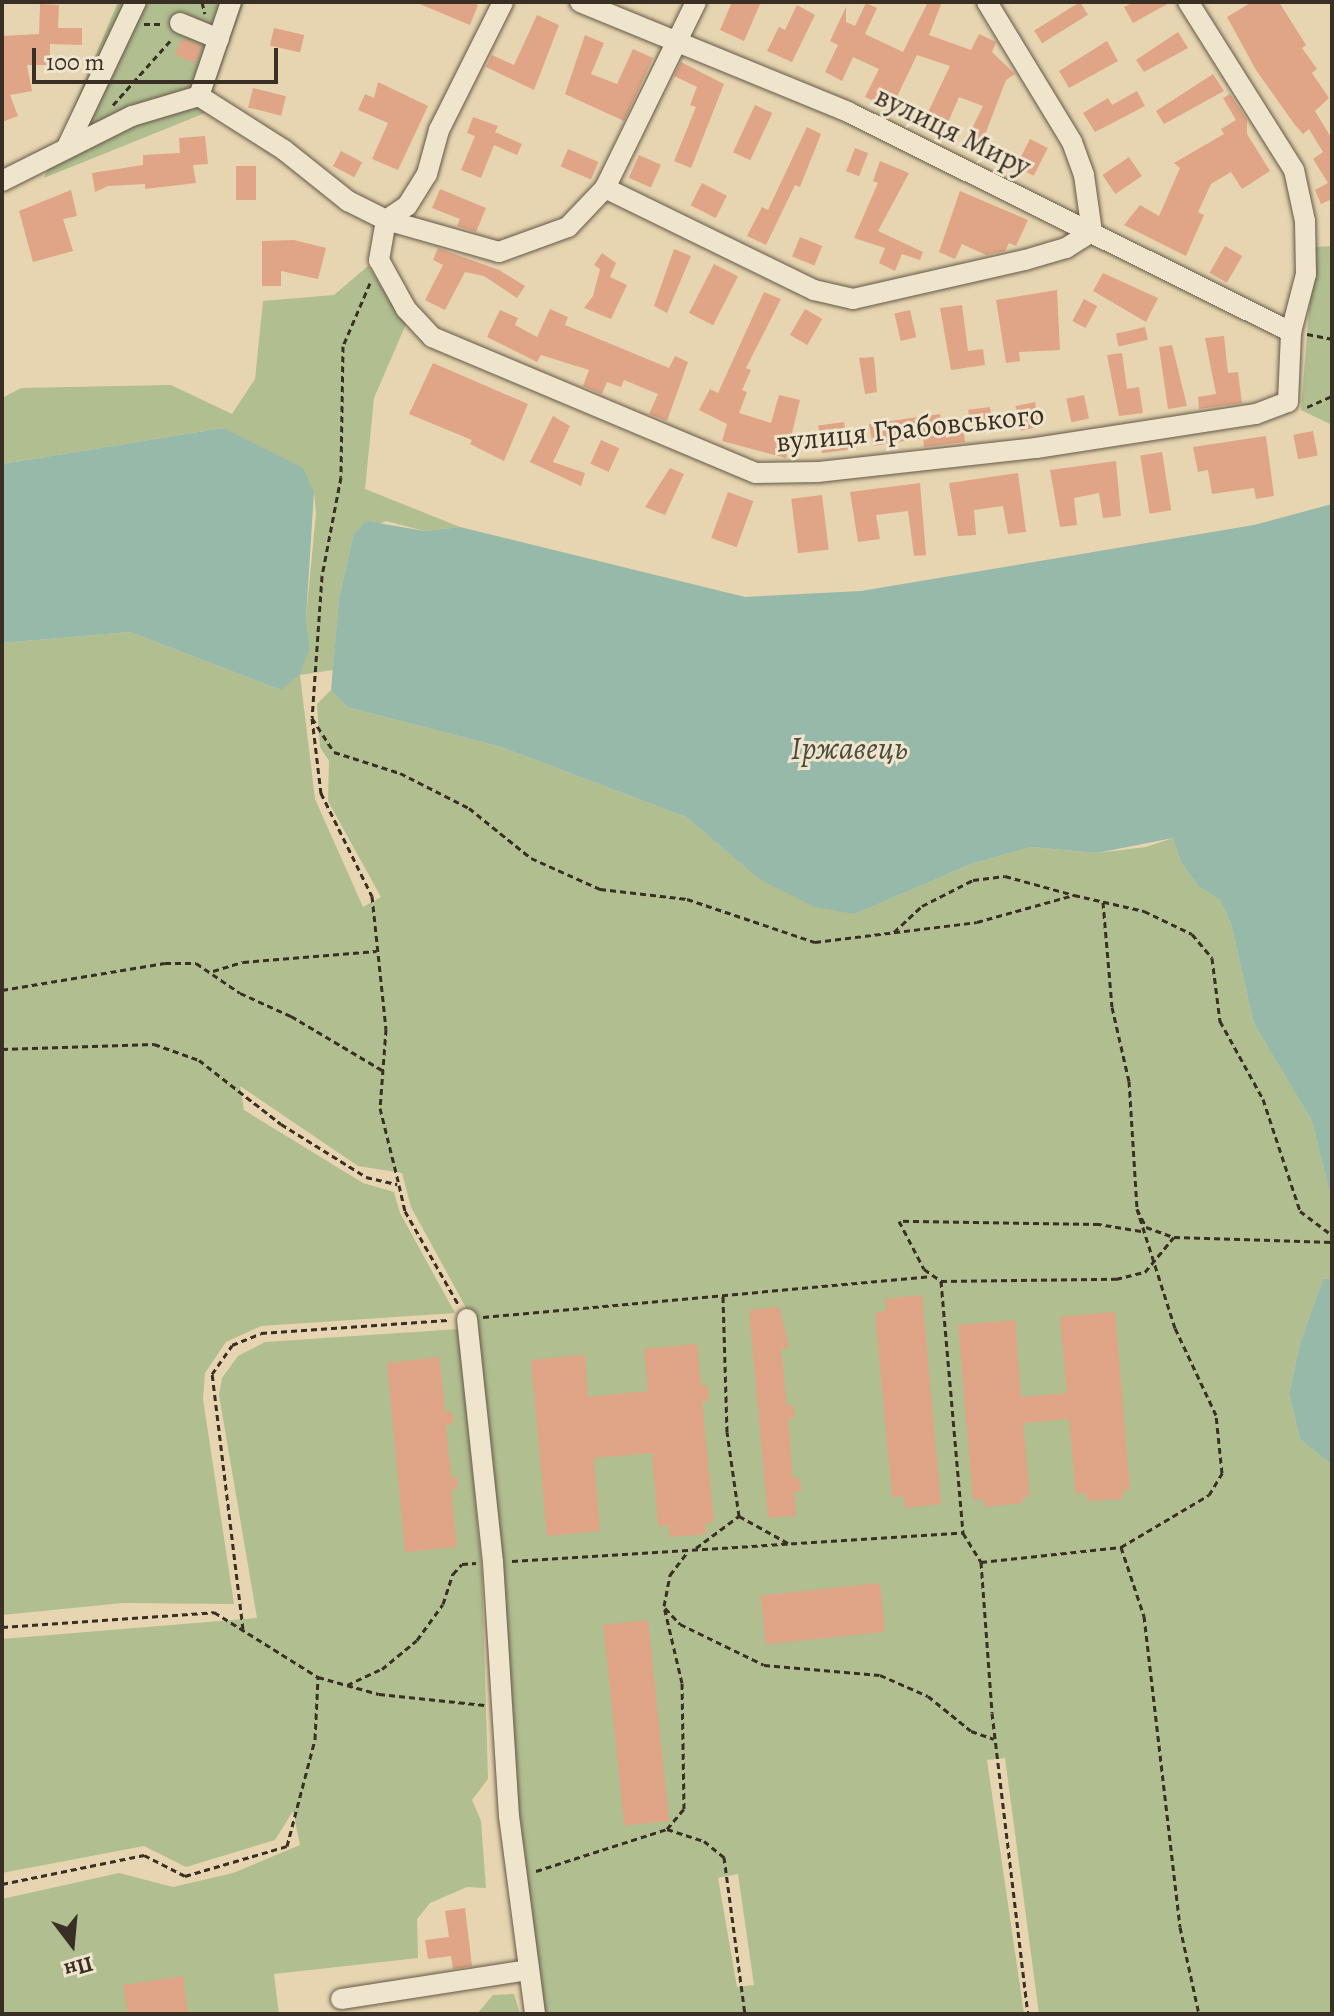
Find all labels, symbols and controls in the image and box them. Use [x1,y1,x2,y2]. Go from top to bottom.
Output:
scale bar [36,32,282,82]
text: 100 m [46,46,105,78]
street label: вулиця Миру [869,78,1037,184]
street label: вулиця Грабовського [774,396,1046,460]
water label: Іржавець [791,729,907,767]
north arrow [32,1904,112,1984]
text: Пн [61,1949,97,1985]

